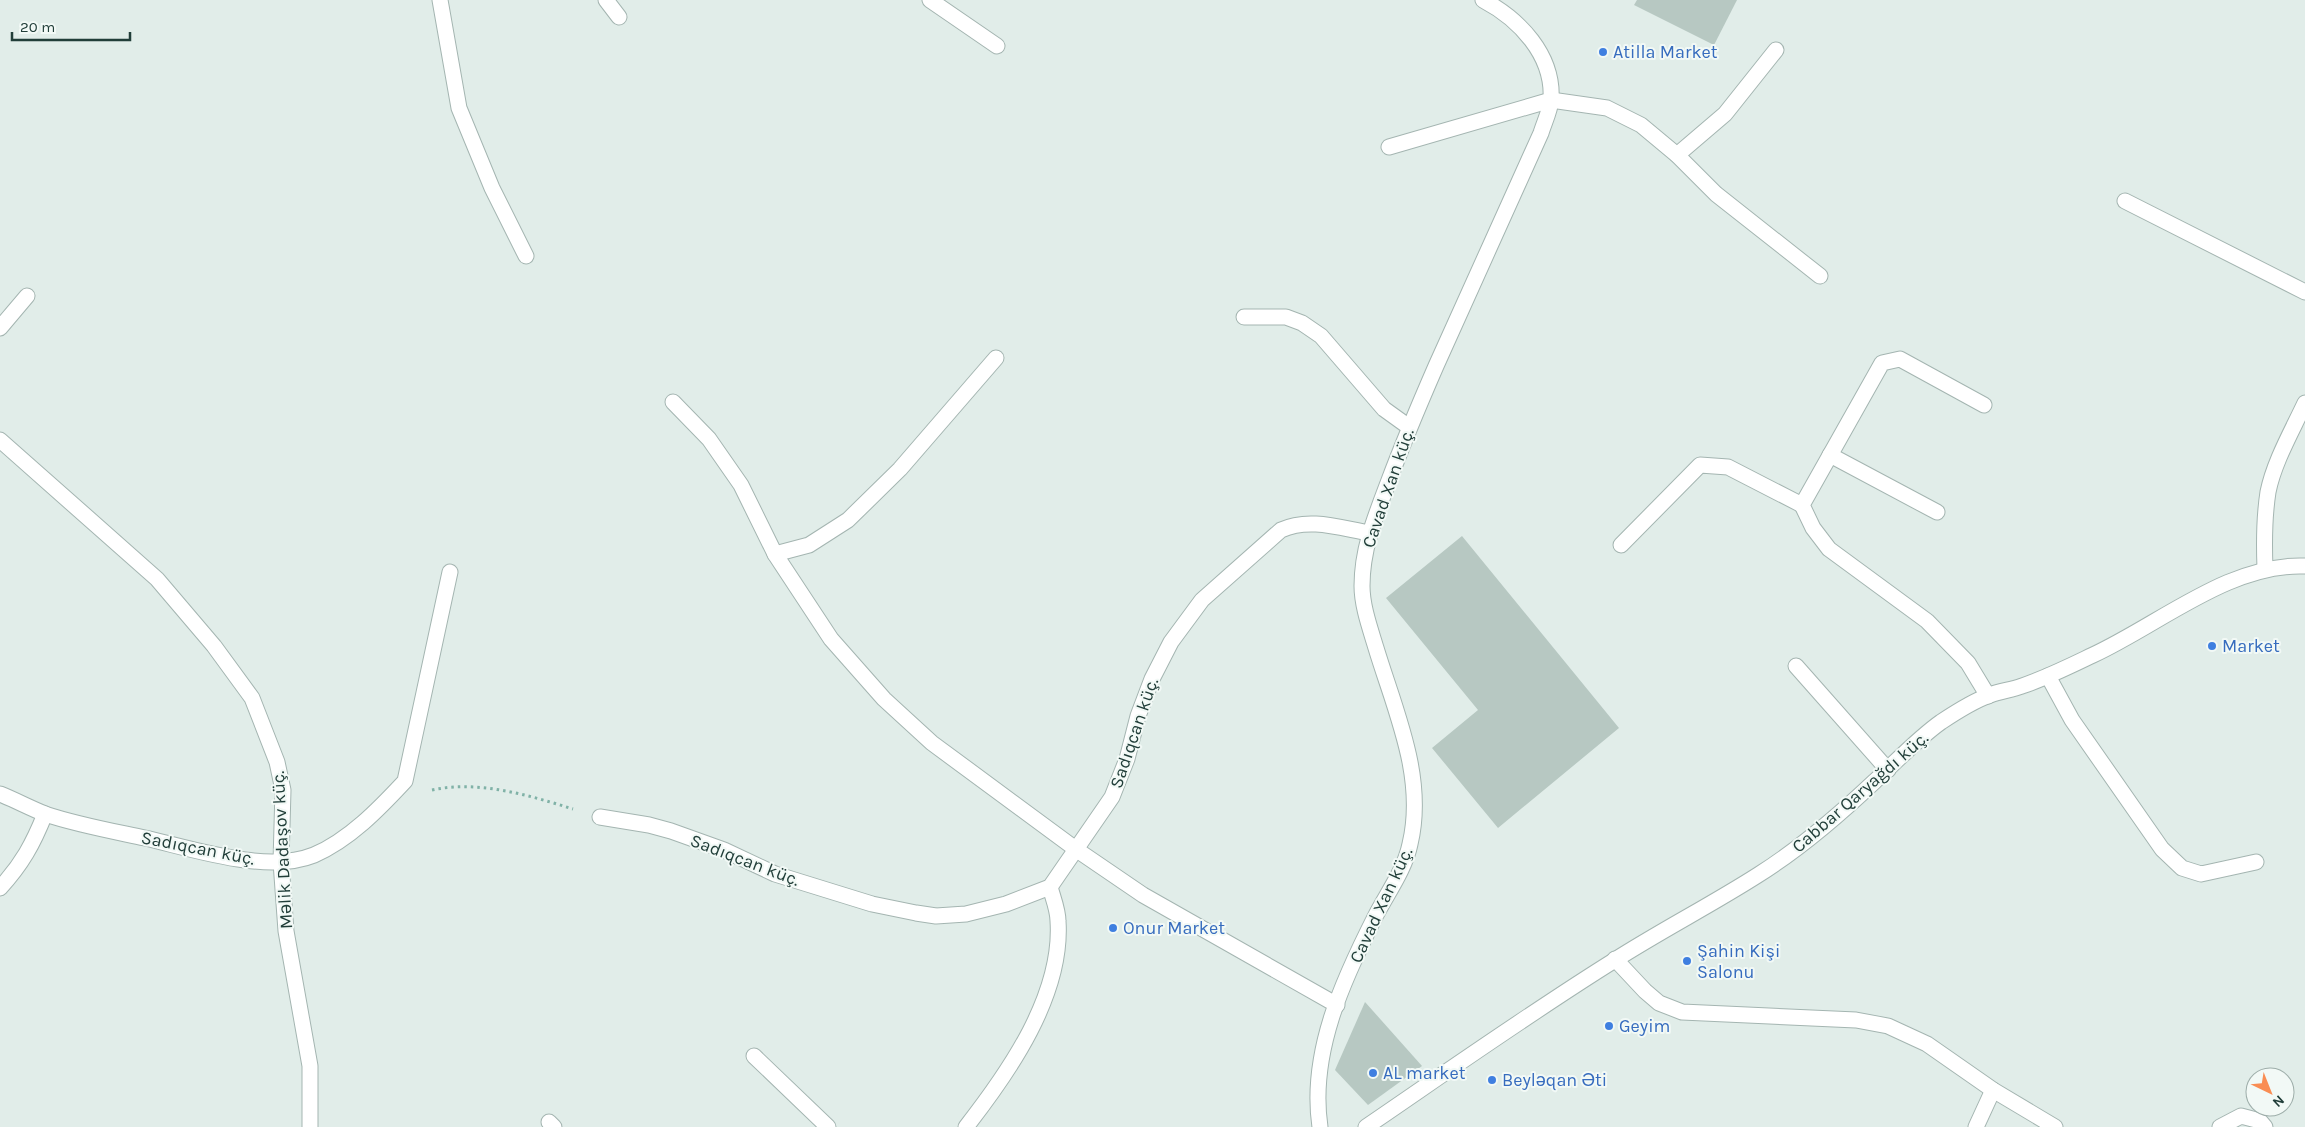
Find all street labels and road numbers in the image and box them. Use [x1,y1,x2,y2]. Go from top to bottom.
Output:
street label: Cavad Xan küç. [1357,425,1419,551]
street label: Sadıqcan küç. [1105,675,1163,791]
street label: Cabbar Qaryağdı küç. [1787,727,1933,857]
street label: Məlik Dadaşov küç. [267,770,297,930]
street label: Sadıqcan küç. [139,826,257,870]
street label: Sadıqcan küç. [687,829,803,891]
street label: Cavad Xan küç. [1345,844,1417,966]

